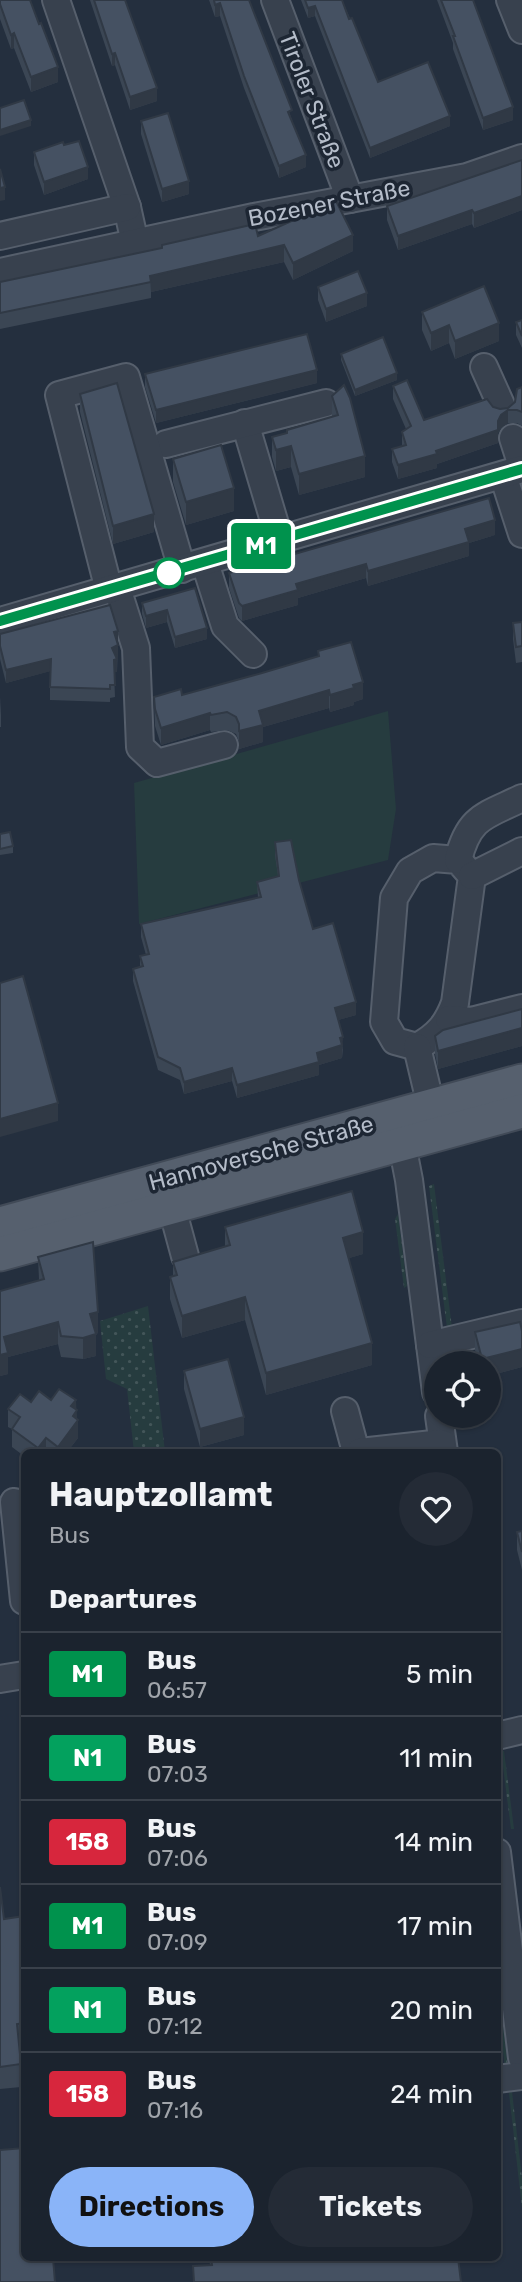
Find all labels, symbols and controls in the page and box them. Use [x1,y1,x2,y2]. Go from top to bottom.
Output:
street label: Tiroler Straße [273,28,351,172]
street label: Bozener Straße [246,174,412,232]
line badge: M1 [230,523,292,569]
text: M1 [245,532,277,560]
unlabelled marker [154,558,184,588]
street label: Hannoversche Straße [146,1110,376,1196]
map controls [424,1351,501,1428]
button: locate [424,1351,501,1428]
button: heart [399,1472,473,1546]
text: Hauptzollamt [49,1475,272,1514]
text: Bus [49,1521,90,1549]
text: Departures [49,1584,197,1615]
text: Bus [147,1645,196,1676]
text: 5 min [406,1659,473,1690]
text: M1 [72,1660,103,1688]
text: 06:57 [147,1676,207,1704]
text: Bus [147,1729,196,1760]
text: 11 min [399,1743,473,1774]
text: N1 [73,1744,102,1772]
text: 07:03 [147,1760,208,1788]
text: Bus [147,1813,196,1844]
text: 14 min [394,1827,473,1858]
text: 158 [66,1828,109,1856]
text: 07:06 [147,1844,208,1872]
text: Bus [147,1897,196,1928]
text: 17 min [397,1911,473,1942]
text: M1 [72,1912,103,1940]
text: 07:09 [147,1928,208,1956]
text: Bus [147,1981,196,2012]
text: 20 min [390,1995,473,2026]
text: N1 [73,1996,102,2024]
text: 07:12 [147,2012,203,2040]
text: Bus [147,2065,196,2096]
text: 24 min [390,2079,473,2110]
text: 158 [66,2080,109,2108]
text: 07:16 [147,2096,203,2124]
button: Directions [49,2167,254,2247]
button: Tickets [268,2167,473,2247]

